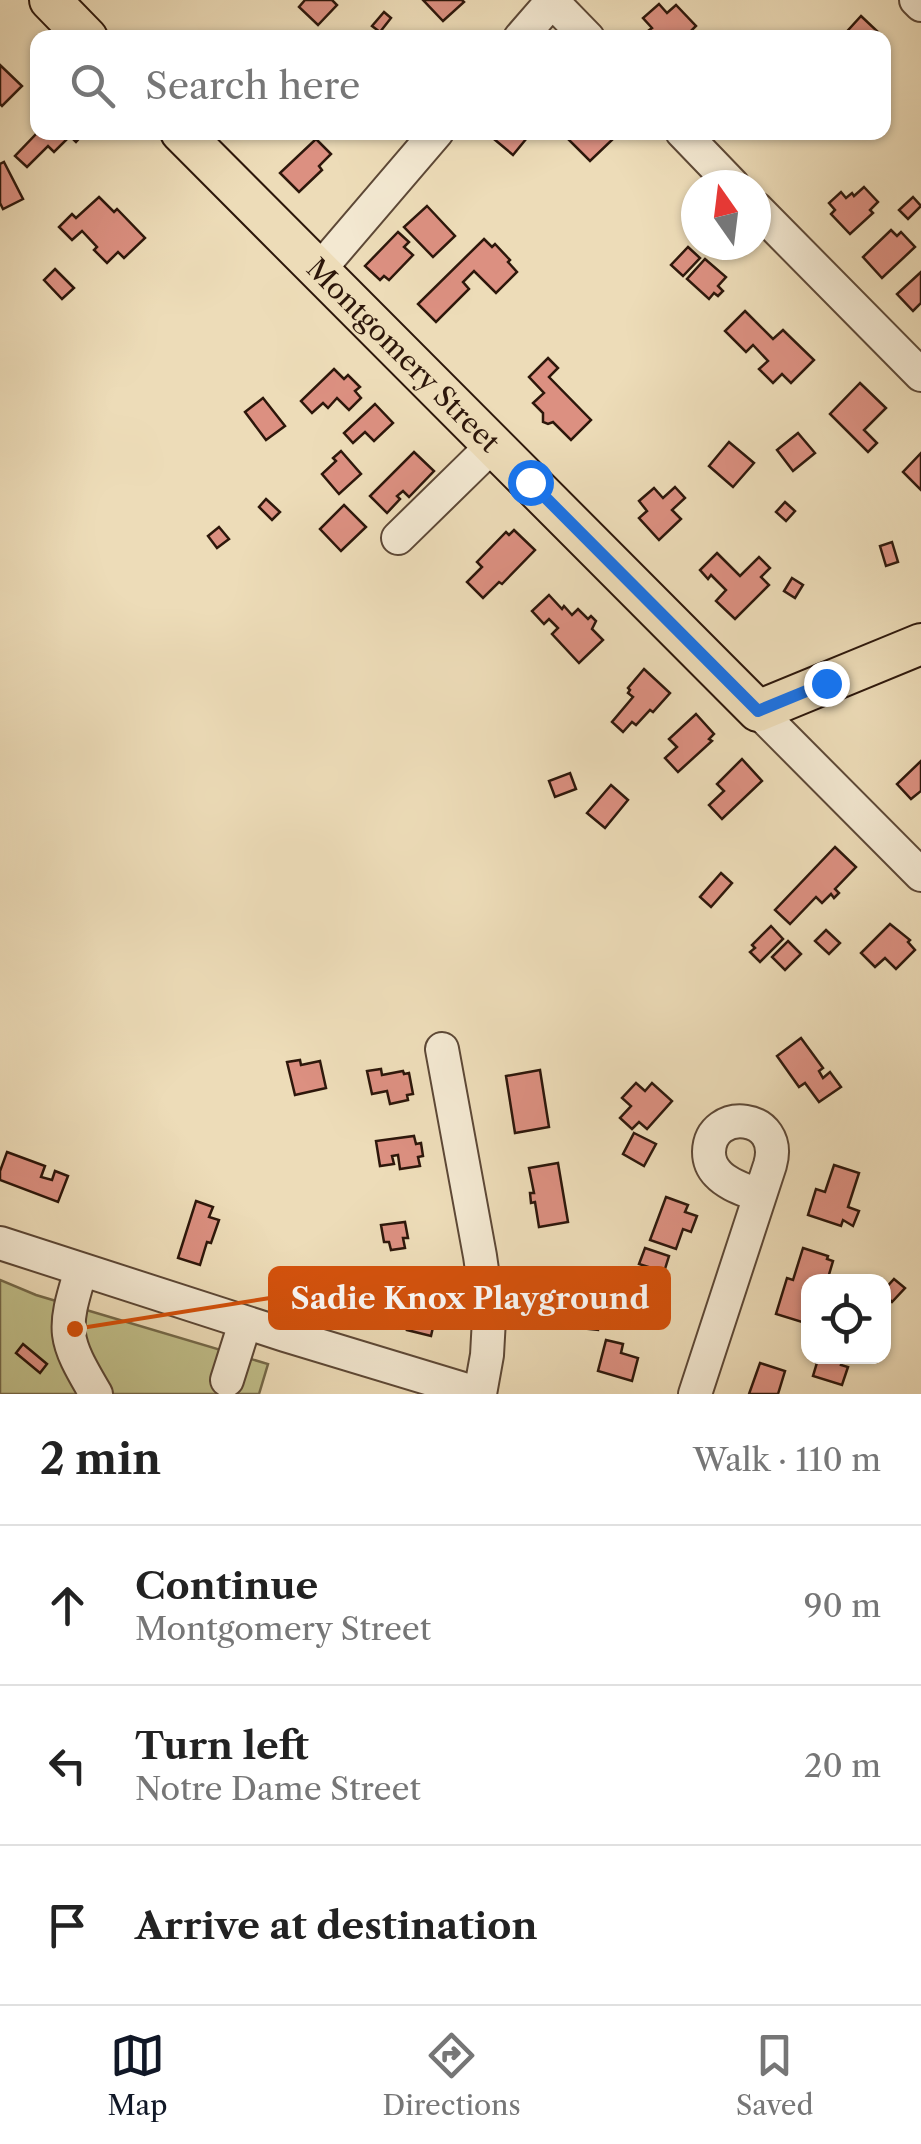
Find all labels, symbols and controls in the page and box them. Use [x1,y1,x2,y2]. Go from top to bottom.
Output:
search box [30,30,891,140]
icon: search [65,58,120,113]
text: Search here [145,62,360,109]
north arrow [681,170,771,260]
street label: Montgomery Street [300,251,507,459]
route start [508,460,554,506]
route end [804,661,850,707]
callout: Sadie Knox Playground [270,1268,669,1328]
map controls [801,1274,891,1364]
button: locate [801,1274,891,1364]
text: Sadie Knox Playground [291,1280,649,1317]
text: 2 min [40,1433,161,1485]
text: Walk · 110 m [693,1440,881,1479]
text: Continue [135,1562,318,1609]
icon: ahead [40,1578,95,1633]
text: 90 m [804,1586,881,1625]
text: Montgomery Street [135,1609,431,1648]
text: Turn left [135,1722,309,1769]
icon: left [40,1738,95,1793]
text: 20 m [804,1746,881,1785]
text: Notre Dame Street [135,1769,421,1808]
icon: arrive [40,1898,95,1953]
text: Arrive at destination [135,1902,538,1949]
tab: Map [107,2028,168,2122]
tab: Directions [382,2028,521,2122]
tab: Saved [736,2028,814,2122]

